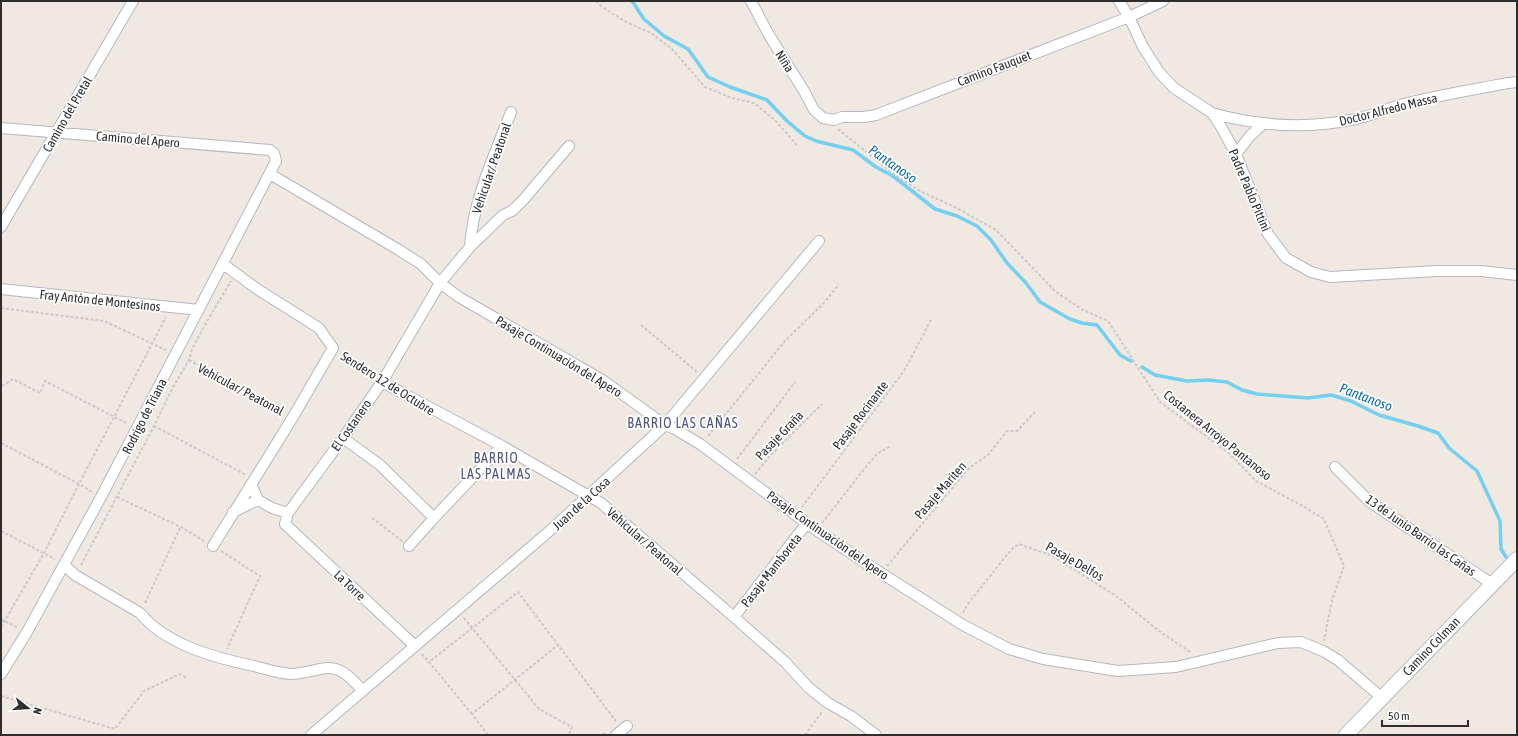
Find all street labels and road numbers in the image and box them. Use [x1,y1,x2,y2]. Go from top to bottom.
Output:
street label: Camino Fauquet [955,47,1033,89]
street label: Niña [772,48,797,75]
street label: Camino del Pretal [40,73,95,155]
street label: Doctor Alfredo Massa [1337,90,1439,129]
street label: Vehicular/ Peatonal [469,120,514,216]
street label: Camino del Apero [95,128,181,151]
street label: Padre Pablo Pittini [1225,147,1274,234]
street label: Fray Antón de Montesinos [39,287,161,314]
street label: Pasaje Continuación del Apero [493,313,625,400]
street label: Sendero 12 de Octubre [338,349,437,418]
street label: Vehicular/ Peatonal [195,360,287,419]
street label: Rodrigo de Triana [119,376,170,457]
street label: Pasaje Rocinante [830,378,891,453]
street label: Costanera Arroyo Pantanoso [1161,387,1275,484]
street label: El Costanero [328,397,375,454]
street label: Pasaje Graña [752,408,806,463]
street label: Pasaje Mariten [911,459,969,522]
street label: Juan de la Cosa [549,474,613,533]
street label: Pasaje Continuación del Apero [764,488,891,583]
street label: 13 de Junio Barrio las Cañas [1363,492,1479,579]
street label: Vehicular/ Peatonal [604,504,686,579]
street label: Pasaje Mamboreta [738,530,805,610]
street label: Pasaje Delfos [1043,539,1107,584]
street label: La Torre [331,567,369,604]
street label: Camino Colman [1400,614,1463,679]

